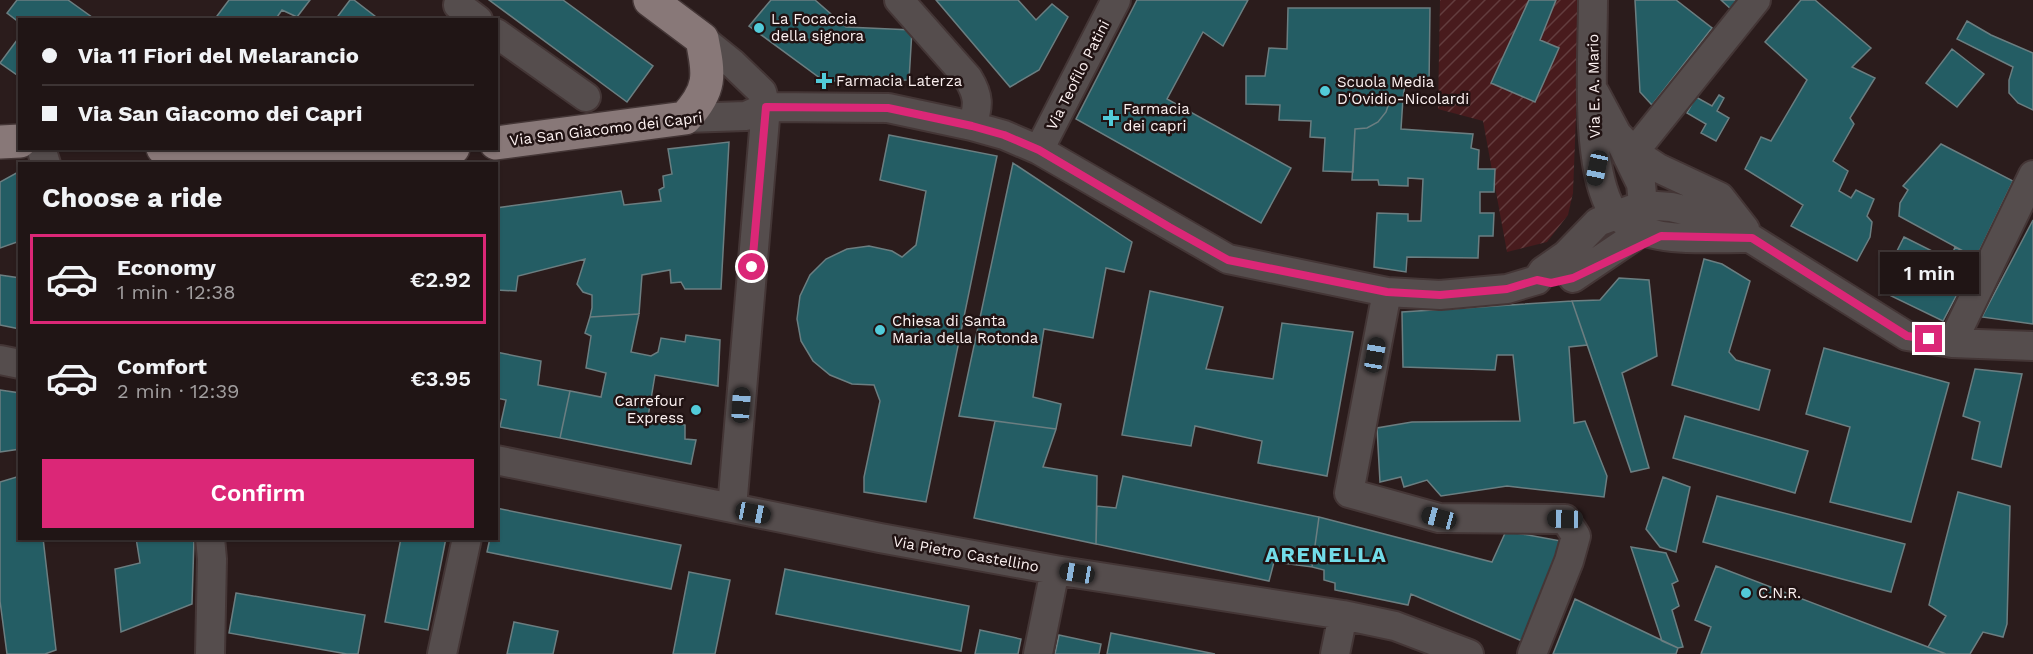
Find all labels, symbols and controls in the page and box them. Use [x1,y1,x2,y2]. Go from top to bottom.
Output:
place label: La Focaccia della signora [771,10,865,45]
street label: Via Teofilo Patini [1043,17,1113,133]
marker: La Focaccia della signora [752,21,766,35]
street label: Via E. A. Mario [1584,34,1604,138]
text: Via 11 Fiori del Melarancio [78,43,359,68]
place label: Farmacia Laterza [836,72,963,90]
place label: Scuola Media D'Ovidio-Nicolardi [1337,73,1469,108]
marker: Farmacia Laterza [817,74,831,88]
marker: Scuola Media D'Ovidio-Nicolardi [1318,84,1332,98]
place label: Farmacia dei capri [1123,100,1190,135]
text: Via San Giacomo dei Capri [78,101,362,126]
street label: Via San Giacomo dei Capri [509,108,703,150]
marker: Farmacia dei capri [1104,111,1118,125]
car [1584,149,1610,187]
text: Choose a ride [42,182,222,214]
icon: car [45,252,99,306]
callout: 1 min [1880,252,1978,294]
route start [738,253,765,280]
text: Economy [117,255,216,280]
text: 1 min [1904,261,1955,285]
text: €2.92 [410,267,471,292]
text: 1 min · 12:38 [117,280,236,304]
place label: Chiesa di Santa Maria della Rotonda [892,312,1039,347]
marker: Chiesa di Santa Maria della Rotonda [873,323,887,337]
route end [1915,325,1942,352]
car [1363,336,1387,374]
icon: car [45,351,99,405]
text: Comfort [117,354,207,379]
text: €3.95 [410,366,471,391]
text: 2 min · 12:39 [117,379,239,403]
car [731,386,751,424]
place label: Carrefour Express [615,392,684,427]
marker: Carrefour Express [689,403,703,417]
button: Confirm [42,459,474,528]
car [734,501,772,525]
car [1419,505,1459,531]
car [1547,510,1583,528]
street label: Via Pietro Castellino [892,532,1040,576]
district label: ARENELLA [1265,542,1387,567]
car [1058,561,1096,585]
place label: C.N.R. [1758,584,1801,602]
marker: C.N.R. [1739,586,1753,600]

